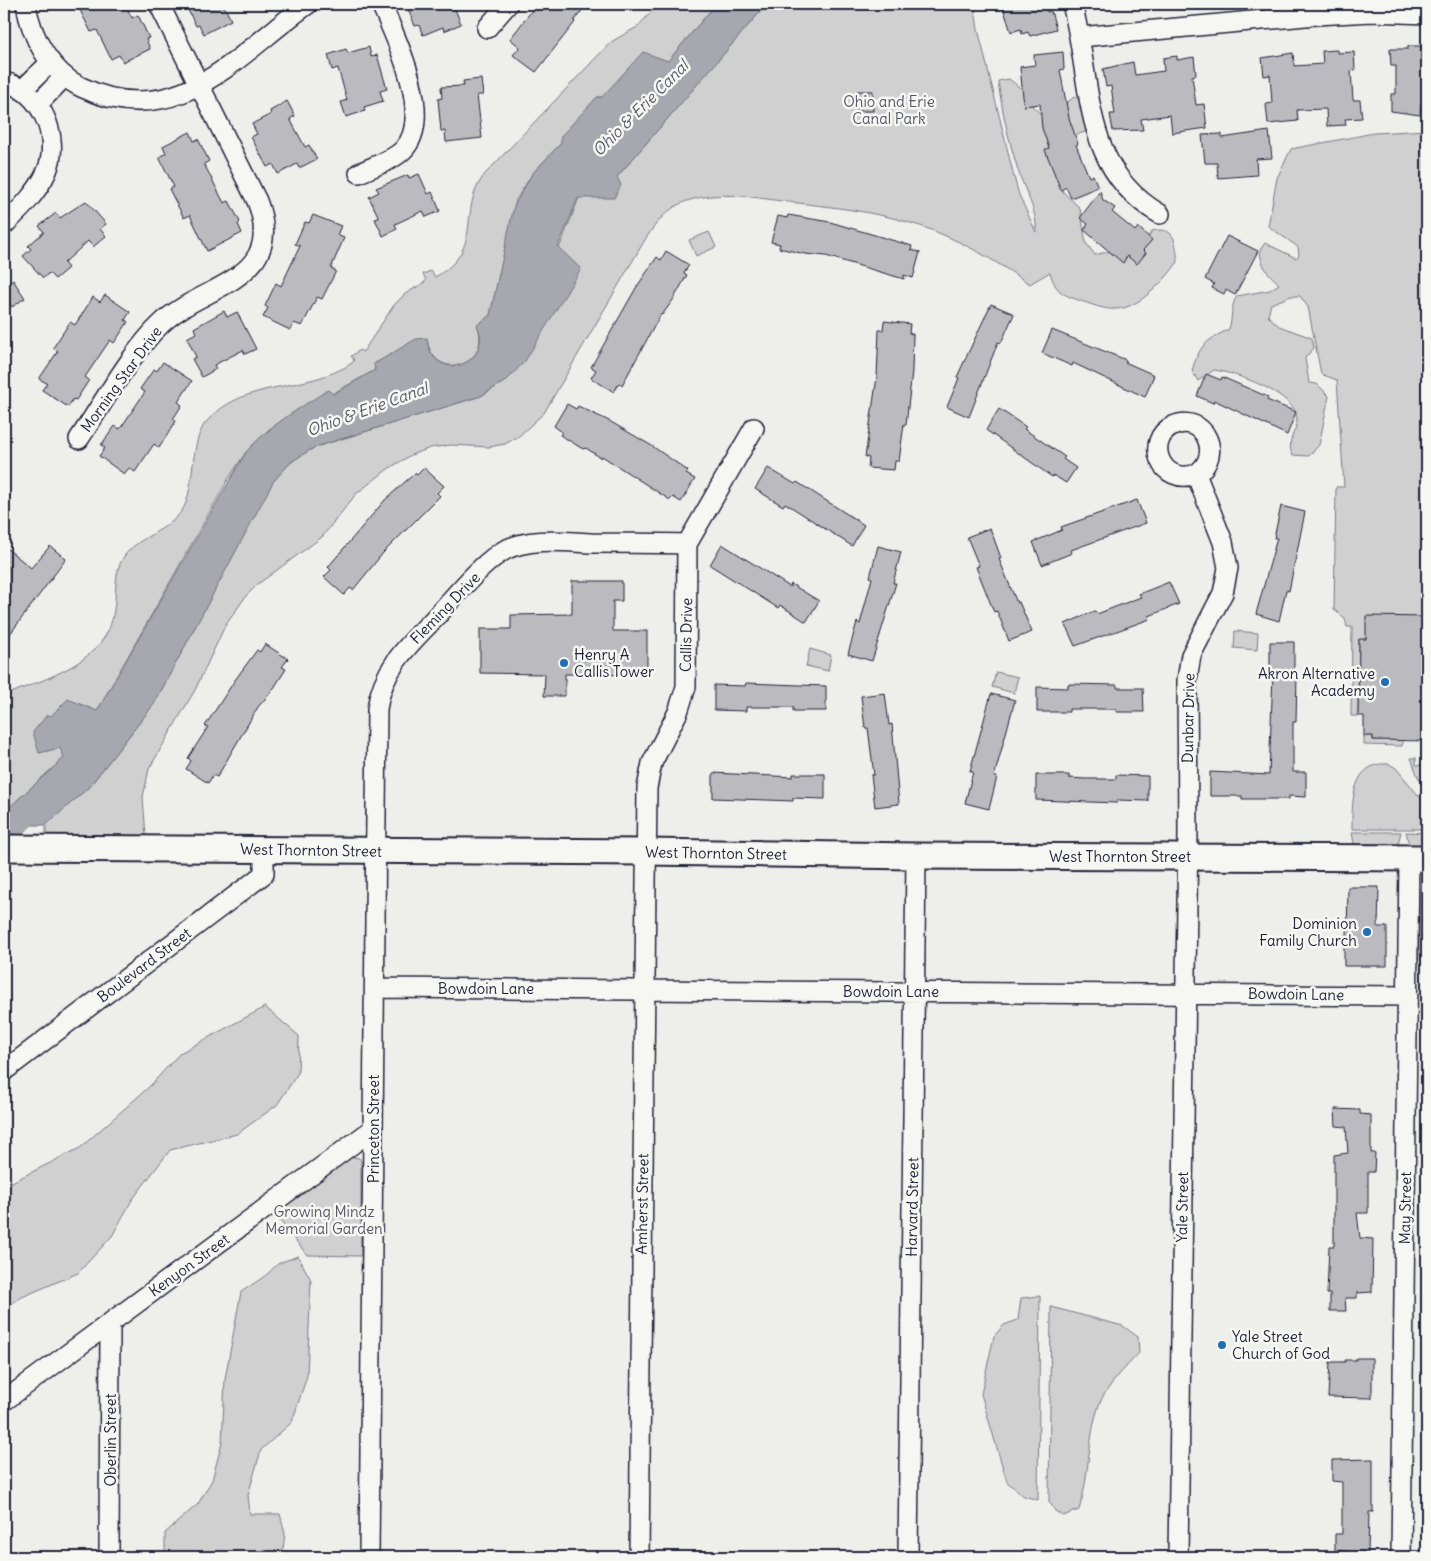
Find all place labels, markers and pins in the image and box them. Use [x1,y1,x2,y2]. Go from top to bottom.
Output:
place label: Henry A Callis Tower [574,645,654,681]
marker: Henry A Callis Tower [558,657,570,669]
place label: Akron Alternative Academy [1258,664,1375,700]
marker: Akron Alternative Academy [1379,676,1391,688]
place label: Dominion Family Church [1259,914,1357,950]
marker: Dominion Family Church [1361,926,1373,938]
place label: Yale Street Church of God [1232,1327,1330,1363]
marker: Yale Street Church of God [1216,1339,1228,1351]

